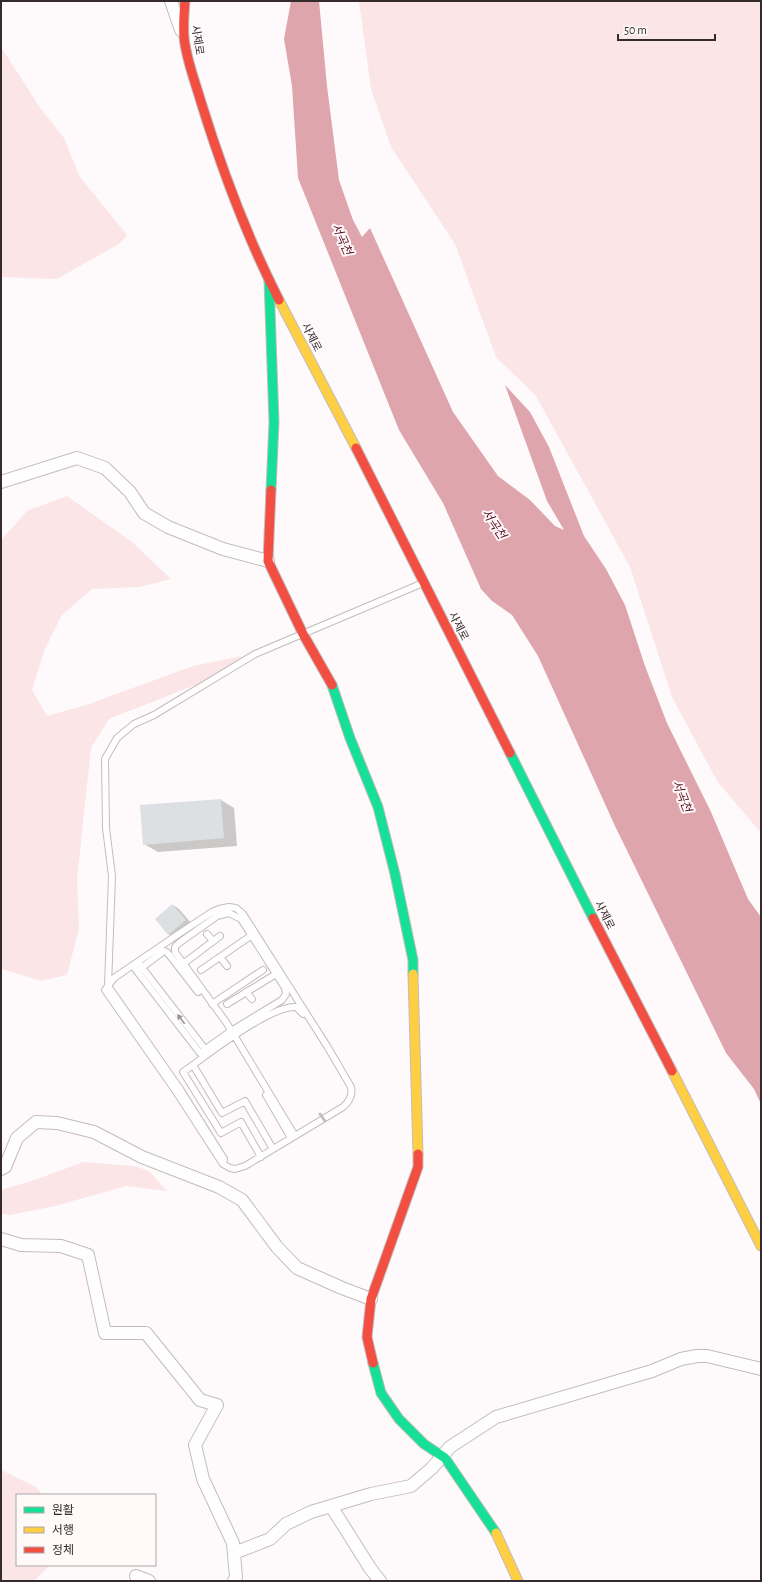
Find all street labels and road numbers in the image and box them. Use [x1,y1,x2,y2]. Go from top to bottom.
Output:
street label: 사제로 [190,24,205,56]
street label: 사제로 [300,321,323,353]
street label: 사제로 [447,610,470,642]
street label: 사제로 [593,899,616,931]

